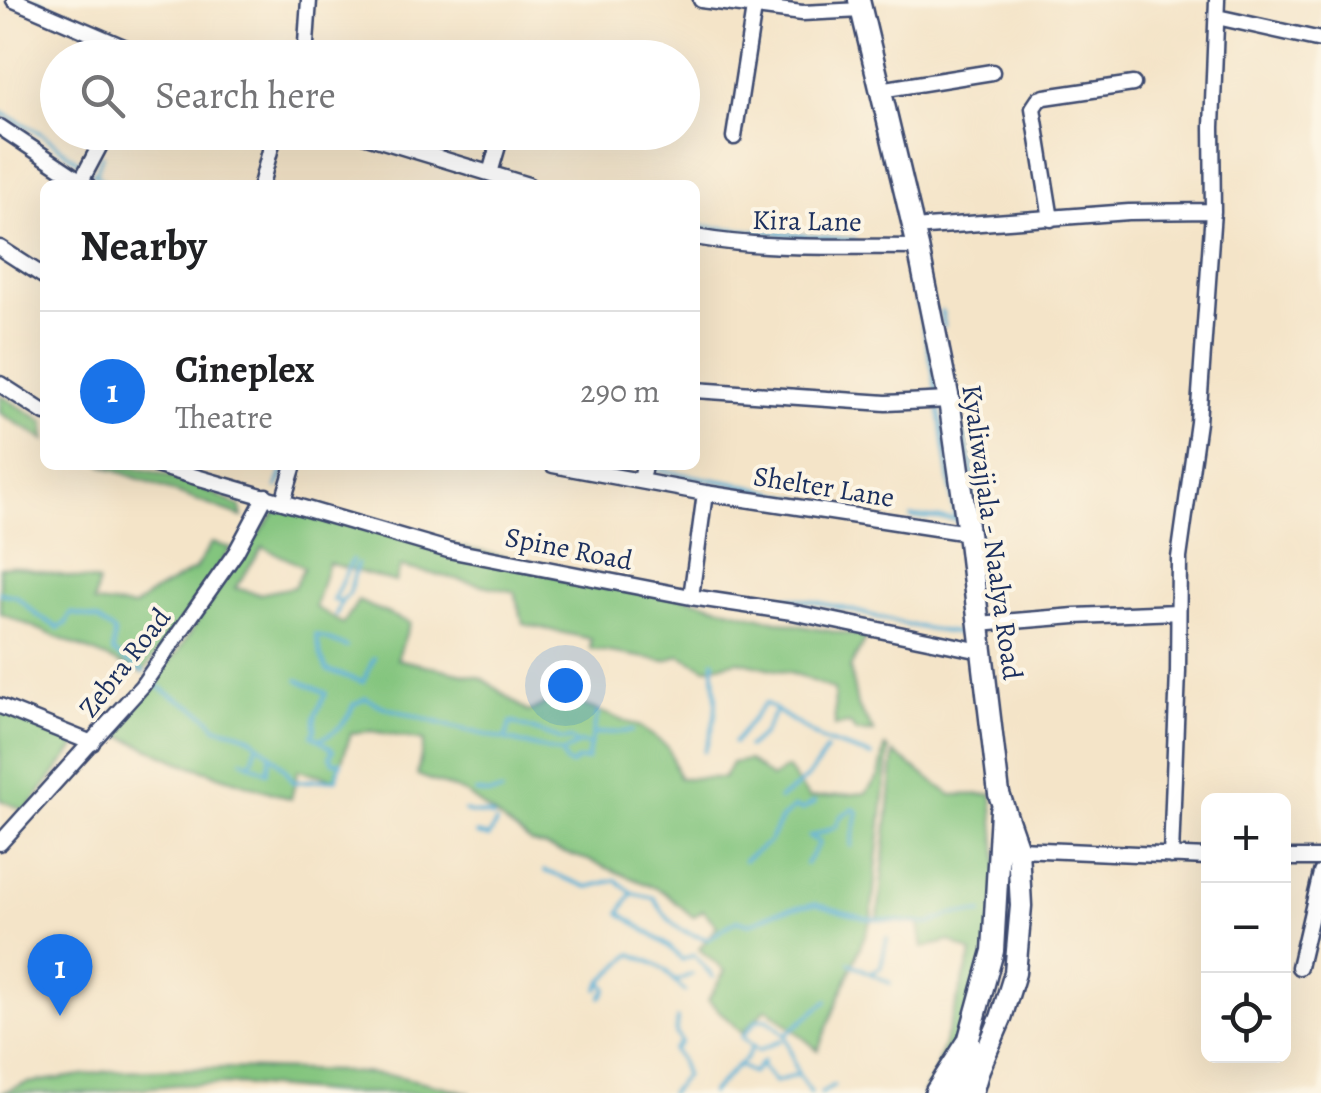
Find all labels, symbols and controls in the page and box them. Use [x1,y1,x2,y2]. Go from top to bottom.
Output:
search box [40,40,700,150]
icon: search [75,68,130,123]
text: Search here [155,69,336,121]
street label: Kira Lane [752,201,862,241]
text: Nearby [80,217,207,274]
text: Cineplex [175,343,314,395]
text: 1 [107,369,118,413]
text: 290 m [580,369,660,413]
street label: Kyaliwajjala - Naalya Road [952,382,1032,683]
text: Theatre [175,395,273,439]
street label: Shelter Lane [751,457,897,517]
street label: Spine Road [502,518,637,580]
street label: Zebra Road [70,599,180,725]
your location [540,660,591,711]
map controls [1201,793,1291,1063]
button: + [1201,793,1291,883]
button: − [1201,883,1291,973]
pin: 1 [28,934,92,1016]
button: locate [1201,973,1291,1063]

